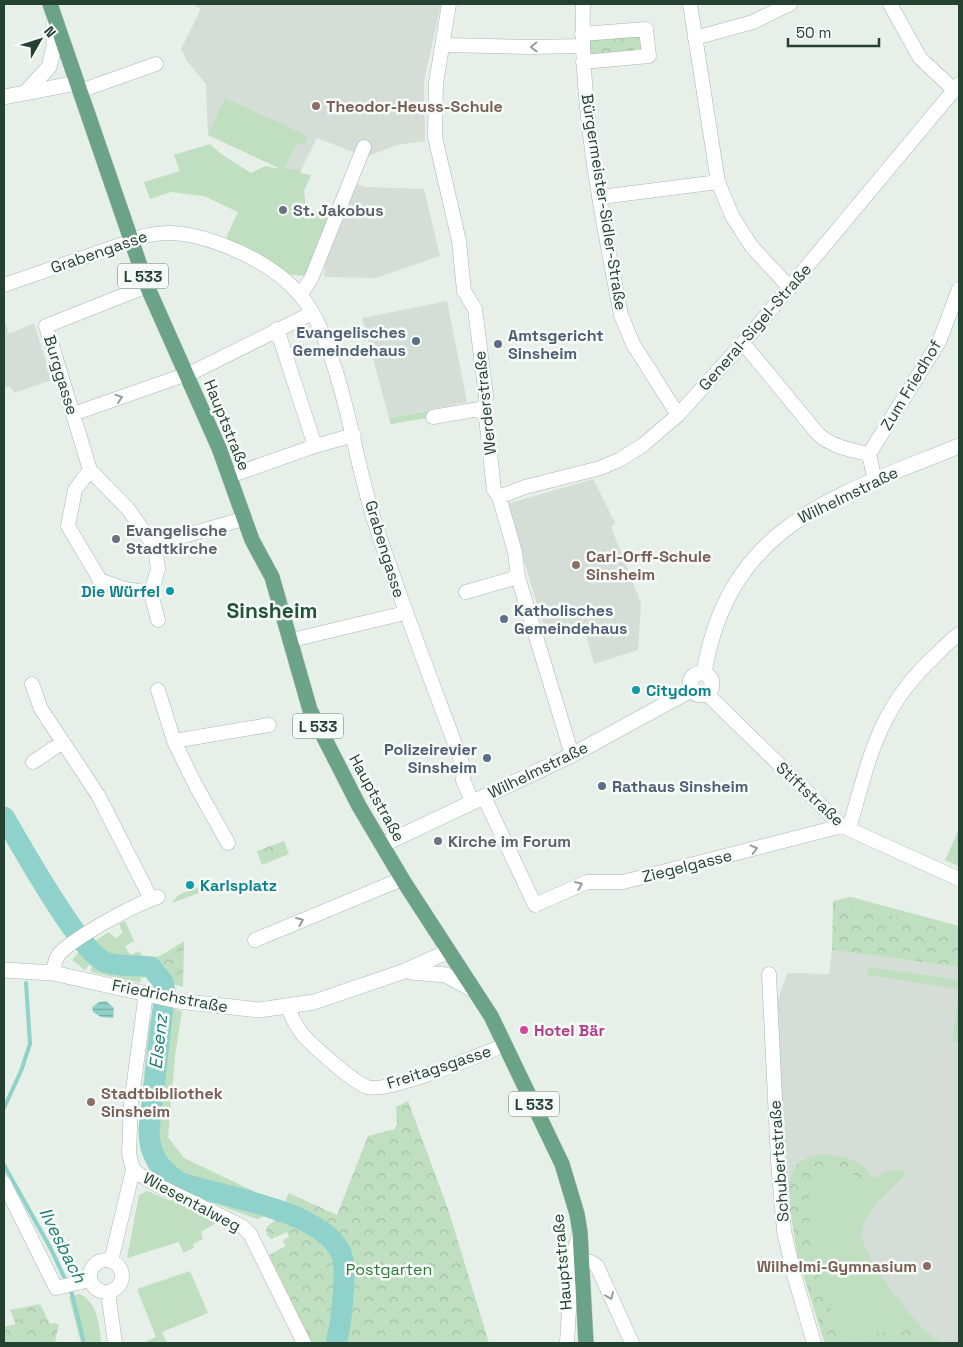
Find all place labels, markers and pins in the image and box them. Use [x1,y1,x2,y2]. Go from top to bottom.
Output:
place label: Theodor-Heuss-Schule [326,96,503,117]
marker: Theodor-Heuss-Schule [310,100,322,112]
place label: St. Jakobus [293,200,384,221]
marker: St. Jakobus [277,204,289,216]
place label: Evangelisches Gemeindehaus [293,322,406,361]
place label: Amtsgericht Sinsheim [508,325,604,364]
marker: Evangelisches Gemeindehaus [410,335,422,347]
marker: Amtsgericht Sinsheim [492,338,504,350]
place label: Evangelische Stadtkirche [126,520,227,559]
marker: Evangelische Stadtkirche [110,533,122,545]
place label: Carl-Orff-Schule Sinsheim [586,546,711,585]
marker: Carl-Orff-Schule Sinsheim [570,559,582,571]
place label: Die Würfel [81,581,160,602]
marker: Die Würfel [164,585,176,597]
place label: Katholisches Gemeindehaus [514,600,627,639]
marker: Katholisches Gemeindehaus [498,613,510,625]
place label: Citydom [646,680,711,701]
marker: Citydom [630,684,642,696]
place label: Polizeirevier Sinsheim [384,739,477,778]
marker: Polizeirevier Sinsheim [481,752,493,764]
place label: Rathaus Sinsheim [612,776,748,797]
marker: Rathaus Sinsheim [596,780,608,792]
place label: Kirche im Forum [448,831,571,852]
marker: Kirche im Forum [432,835,444,847]
place label: Karlsplatz [200,875,277,896]
marker: Karlsplatz [184,879,196,891]
place label: Hotel Bär [534,1020,605,1041]
marker: Hotel Bär [518,1024,530,1036]
place label: Stadtbibliothek Sinsheim [101,1083,223,1122]
marker: Stadtbibliothek Sinsheim [85,1096,97,1108]
place label: Wilhelmi-Gymnasium [757,1256,917,1277]
marker: Wilhelmi-Gymnasium [921,1260,933,1272]

